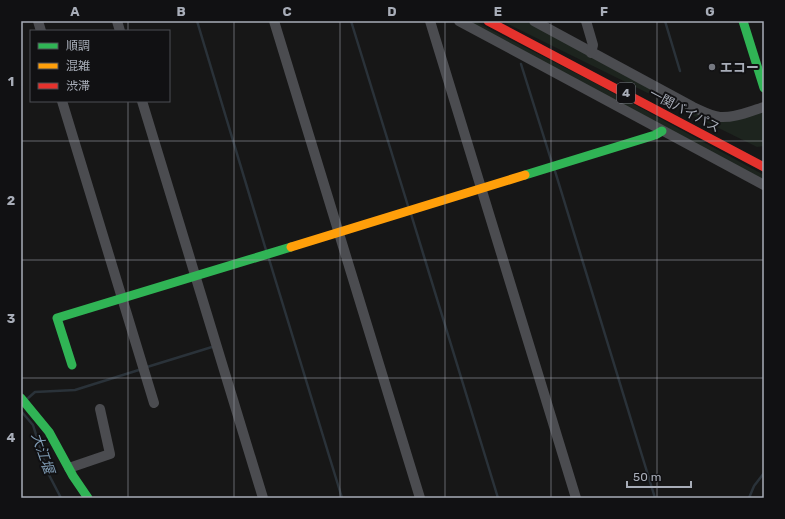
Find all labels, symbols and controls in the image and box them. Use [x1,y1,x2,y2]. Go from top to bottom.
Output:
text: A [70,4,80,19]
text: B [176,4,186,19]
text: C [282,4,292,19]
text: D [387,4,397,19]
text: E [494,4,502,19]
text: F [600,4,608,19]
text: G [705,4,715,19]
legend [30,30,170,102]
text: 順調 [66,39,90,53]
text: 混雑 [66,59,90,73]
place label: エコー [720,60,759,75]
marker: エコー [707,62,717,72]
text: 1 [8,74,14,89]
text: 渋滞 [66,79,90,93]
road number: 4 [617,83,635,103]
street label: 一関バイパス [647,86,723,135]
text: 2 [7,193,15,208]
text: 3 [7,311,16,326]
text: 4 [7,430,16,445]
water label: 大江堰 [28,431,58,479]
scale bar [627,463,691,489]
text: 50 m [633,470,661,484]

